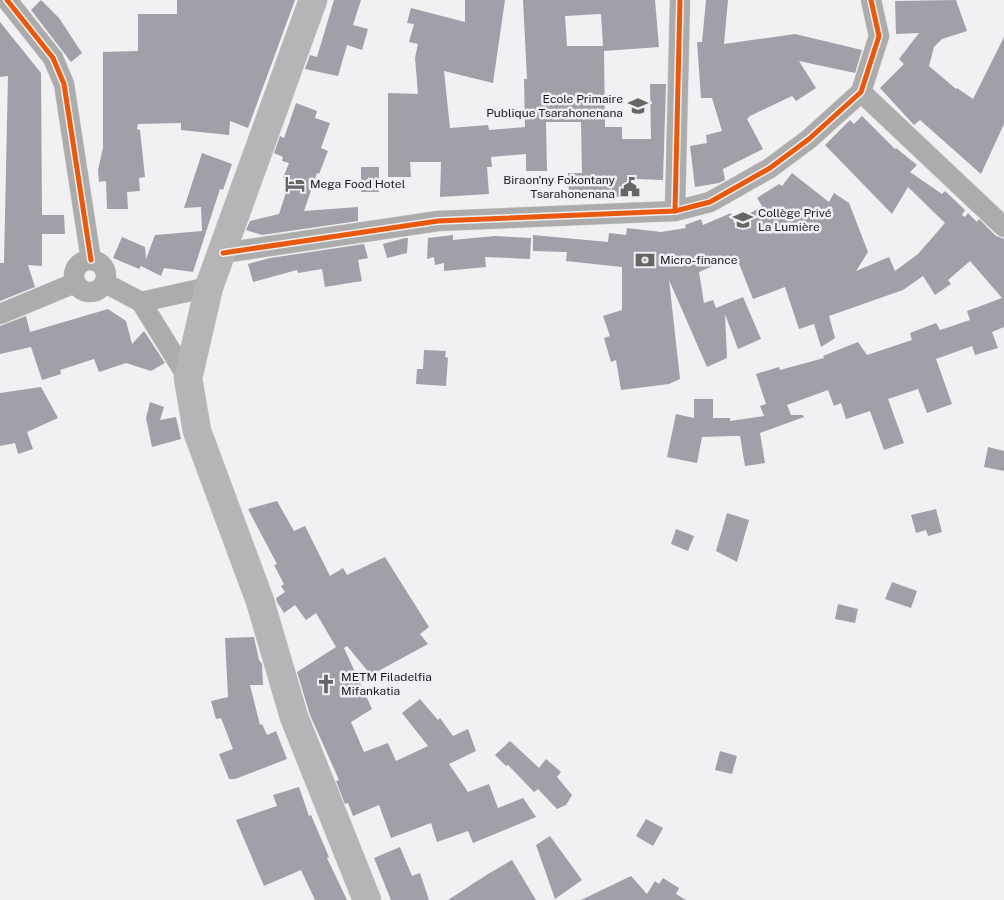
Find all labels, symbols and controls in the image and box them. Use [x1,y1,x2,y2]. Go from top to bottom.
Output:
place label: Ecole Primaire Publique Tsarahonenana [486,92,623,120]
school or university icon: Ecole Primaire Publique Tsarahonenana [627,95,649,117]
hotel icon: Mega Food Hotel [284,173,306,195]
place label: Biraon'ny Fokontany Tsarahonenana [503,173,616,201]
public building icon: Biraon'ny Fokontany Tsarahonenana [619,176,641,198]
place label: Mega Food Hotel [310,177,406,191]
place label: Collège Privé La Lumière [758,206,832,234]
school or university icon: Collège Privé La Lumière [732,209,754,231]
bank icon: Micro-finance [634,249,656,271]
place label: Micro-finance [660,253,738,267]
place label: METM Filadelfia Mifankatia [341,670,432,698]
church icon: METM Filadelfia Mifankatia [315,673,337,695]

